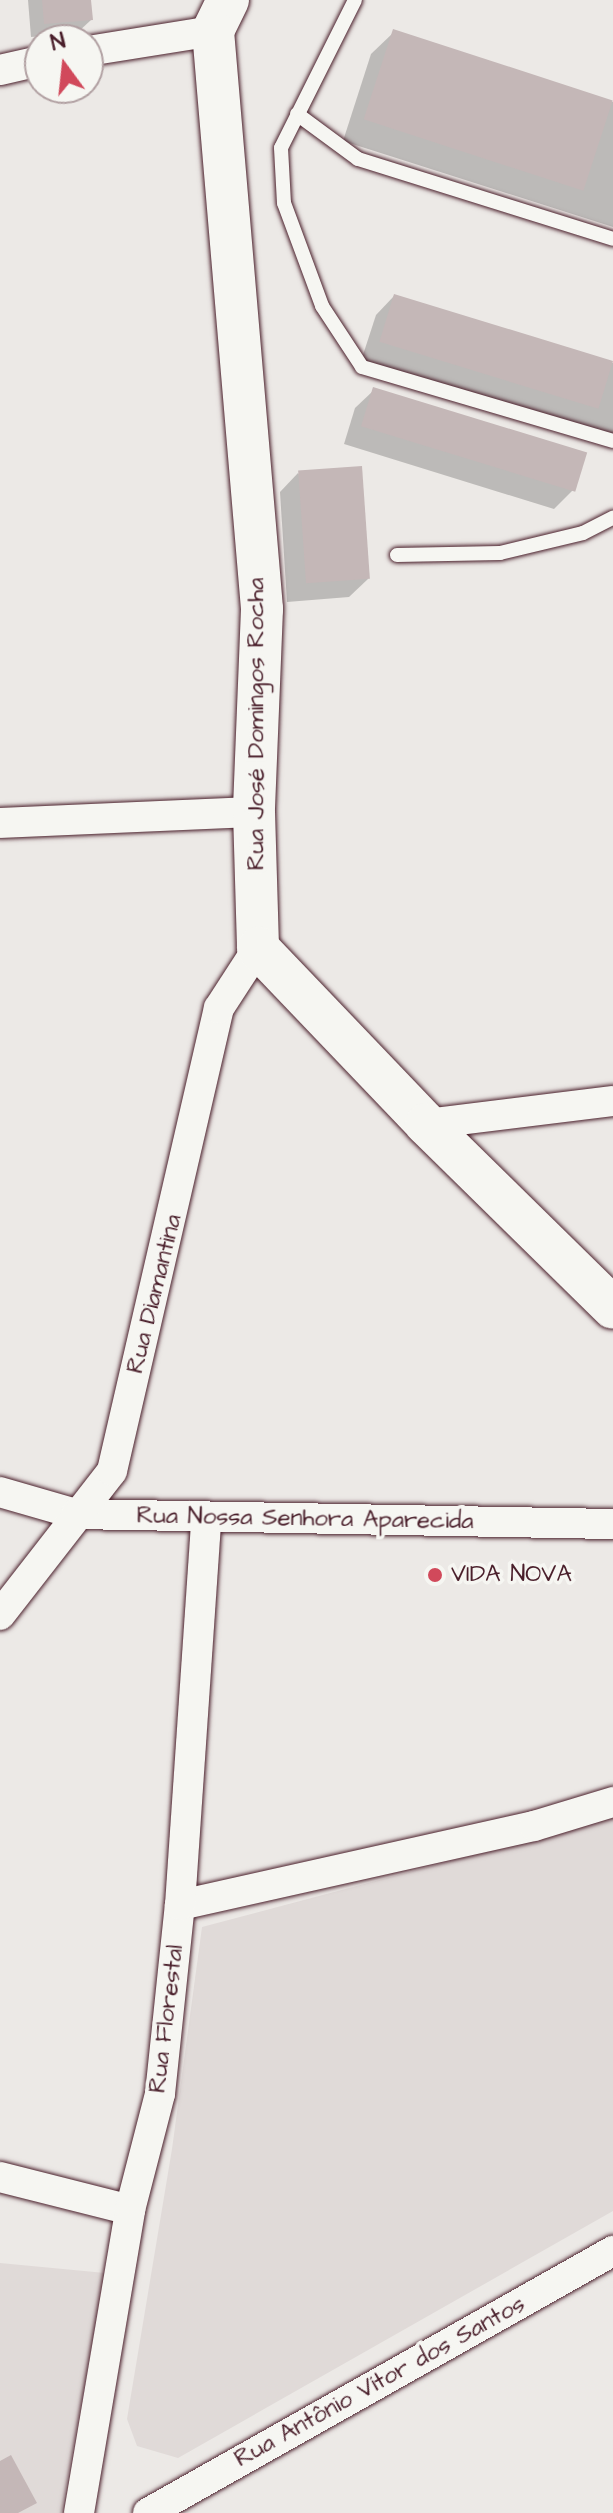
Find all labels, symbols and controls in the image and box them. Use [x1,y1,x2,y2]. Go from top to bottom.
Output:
north arrow [24,24,104,104]
text: N [47,26,69,59]
street label: Rua José Domingos Rocha [243,578,271,870]
street label: Rua Diamantina [121,1211,189,1377]
street label: Rua Nossa Senhora Aparecida [136,1502,474,1536]
place label: VIDA NOVA [451,1561,572,1589]
marker: VIDA NOVA [426,1566,444,1584]
street label: Rua Florestal [144,1943,190,2095]
street label: Rua Antônio Vítor dos Santos [230,2290,530,2474]

